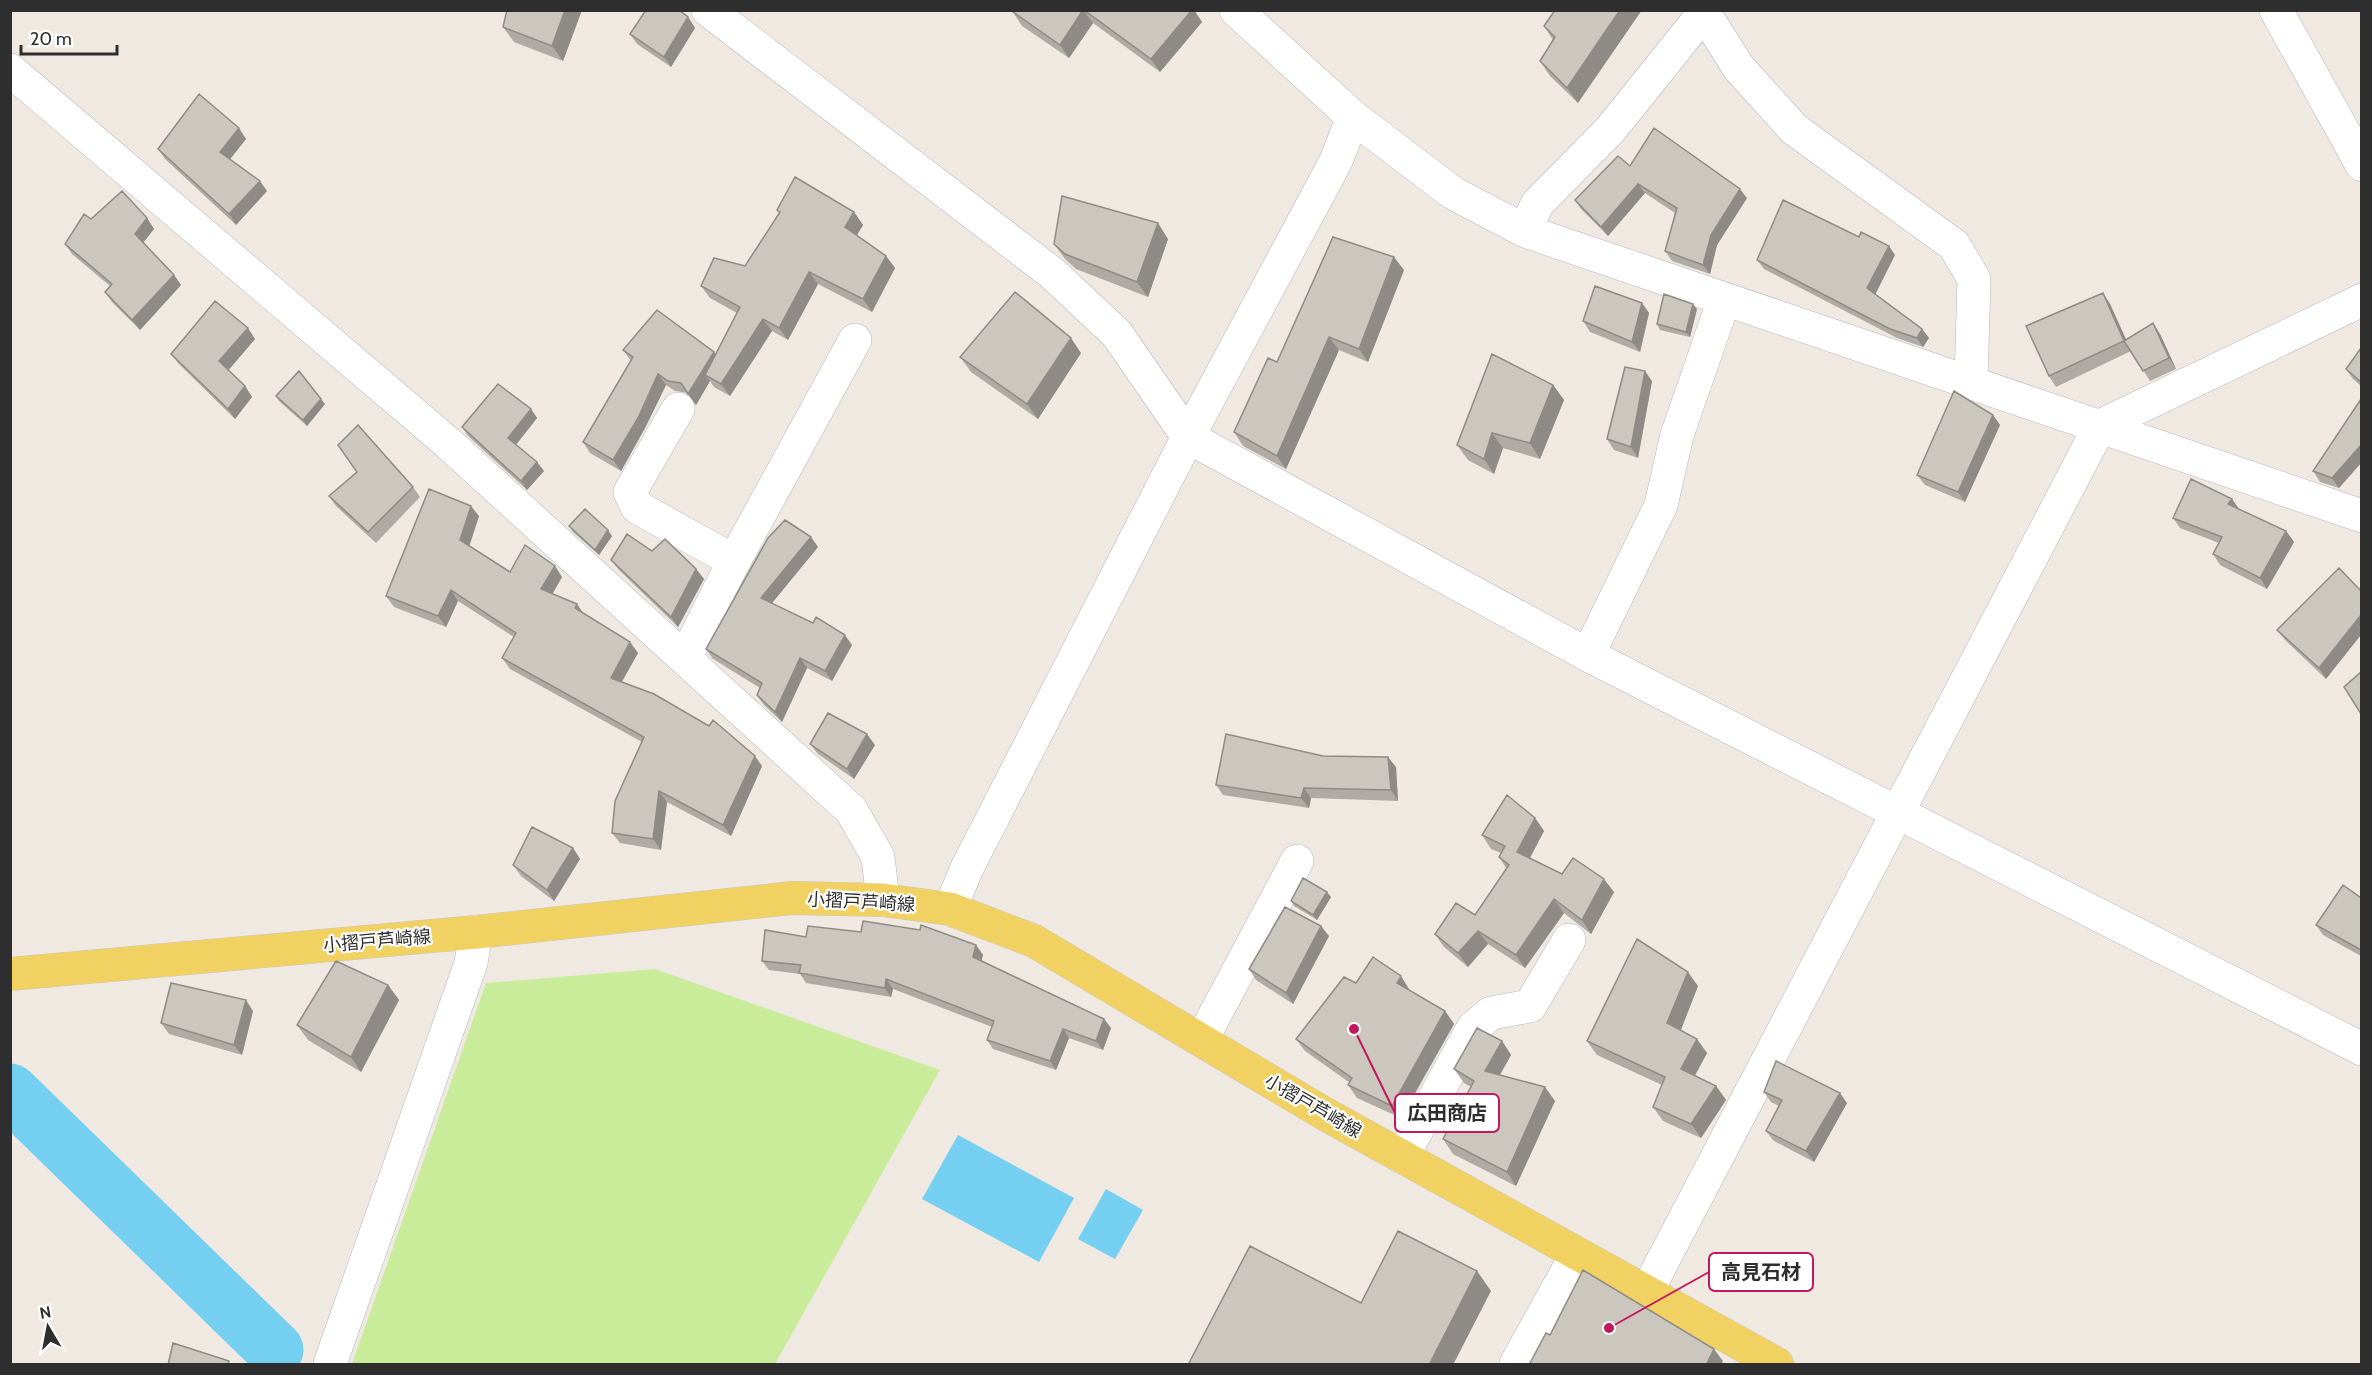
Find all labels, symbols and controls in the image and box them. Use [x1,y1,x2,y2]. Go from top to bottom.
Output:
scale bar [21,18,117,56]
text: 20 m [30,28,72,50]
street label: 小摺戸芦崎線 [806,888,916,916]
street label: 小摺戸芦崎線 [322,925,432,957]
street label: 小摺戸芦崎線 [1261,1069,1365,1143]
callout: 広田商店 [1395,1094,1499,1132]
text: 広田商店 [1407,1101,1487,1125]
callout: 高見石材 [1709,1253,1813,1291]
text: 高見石材 [1721,1260,1801,1284]
north arrow [18,1297,78,1357]
text: N [38,1302,53,1323]

